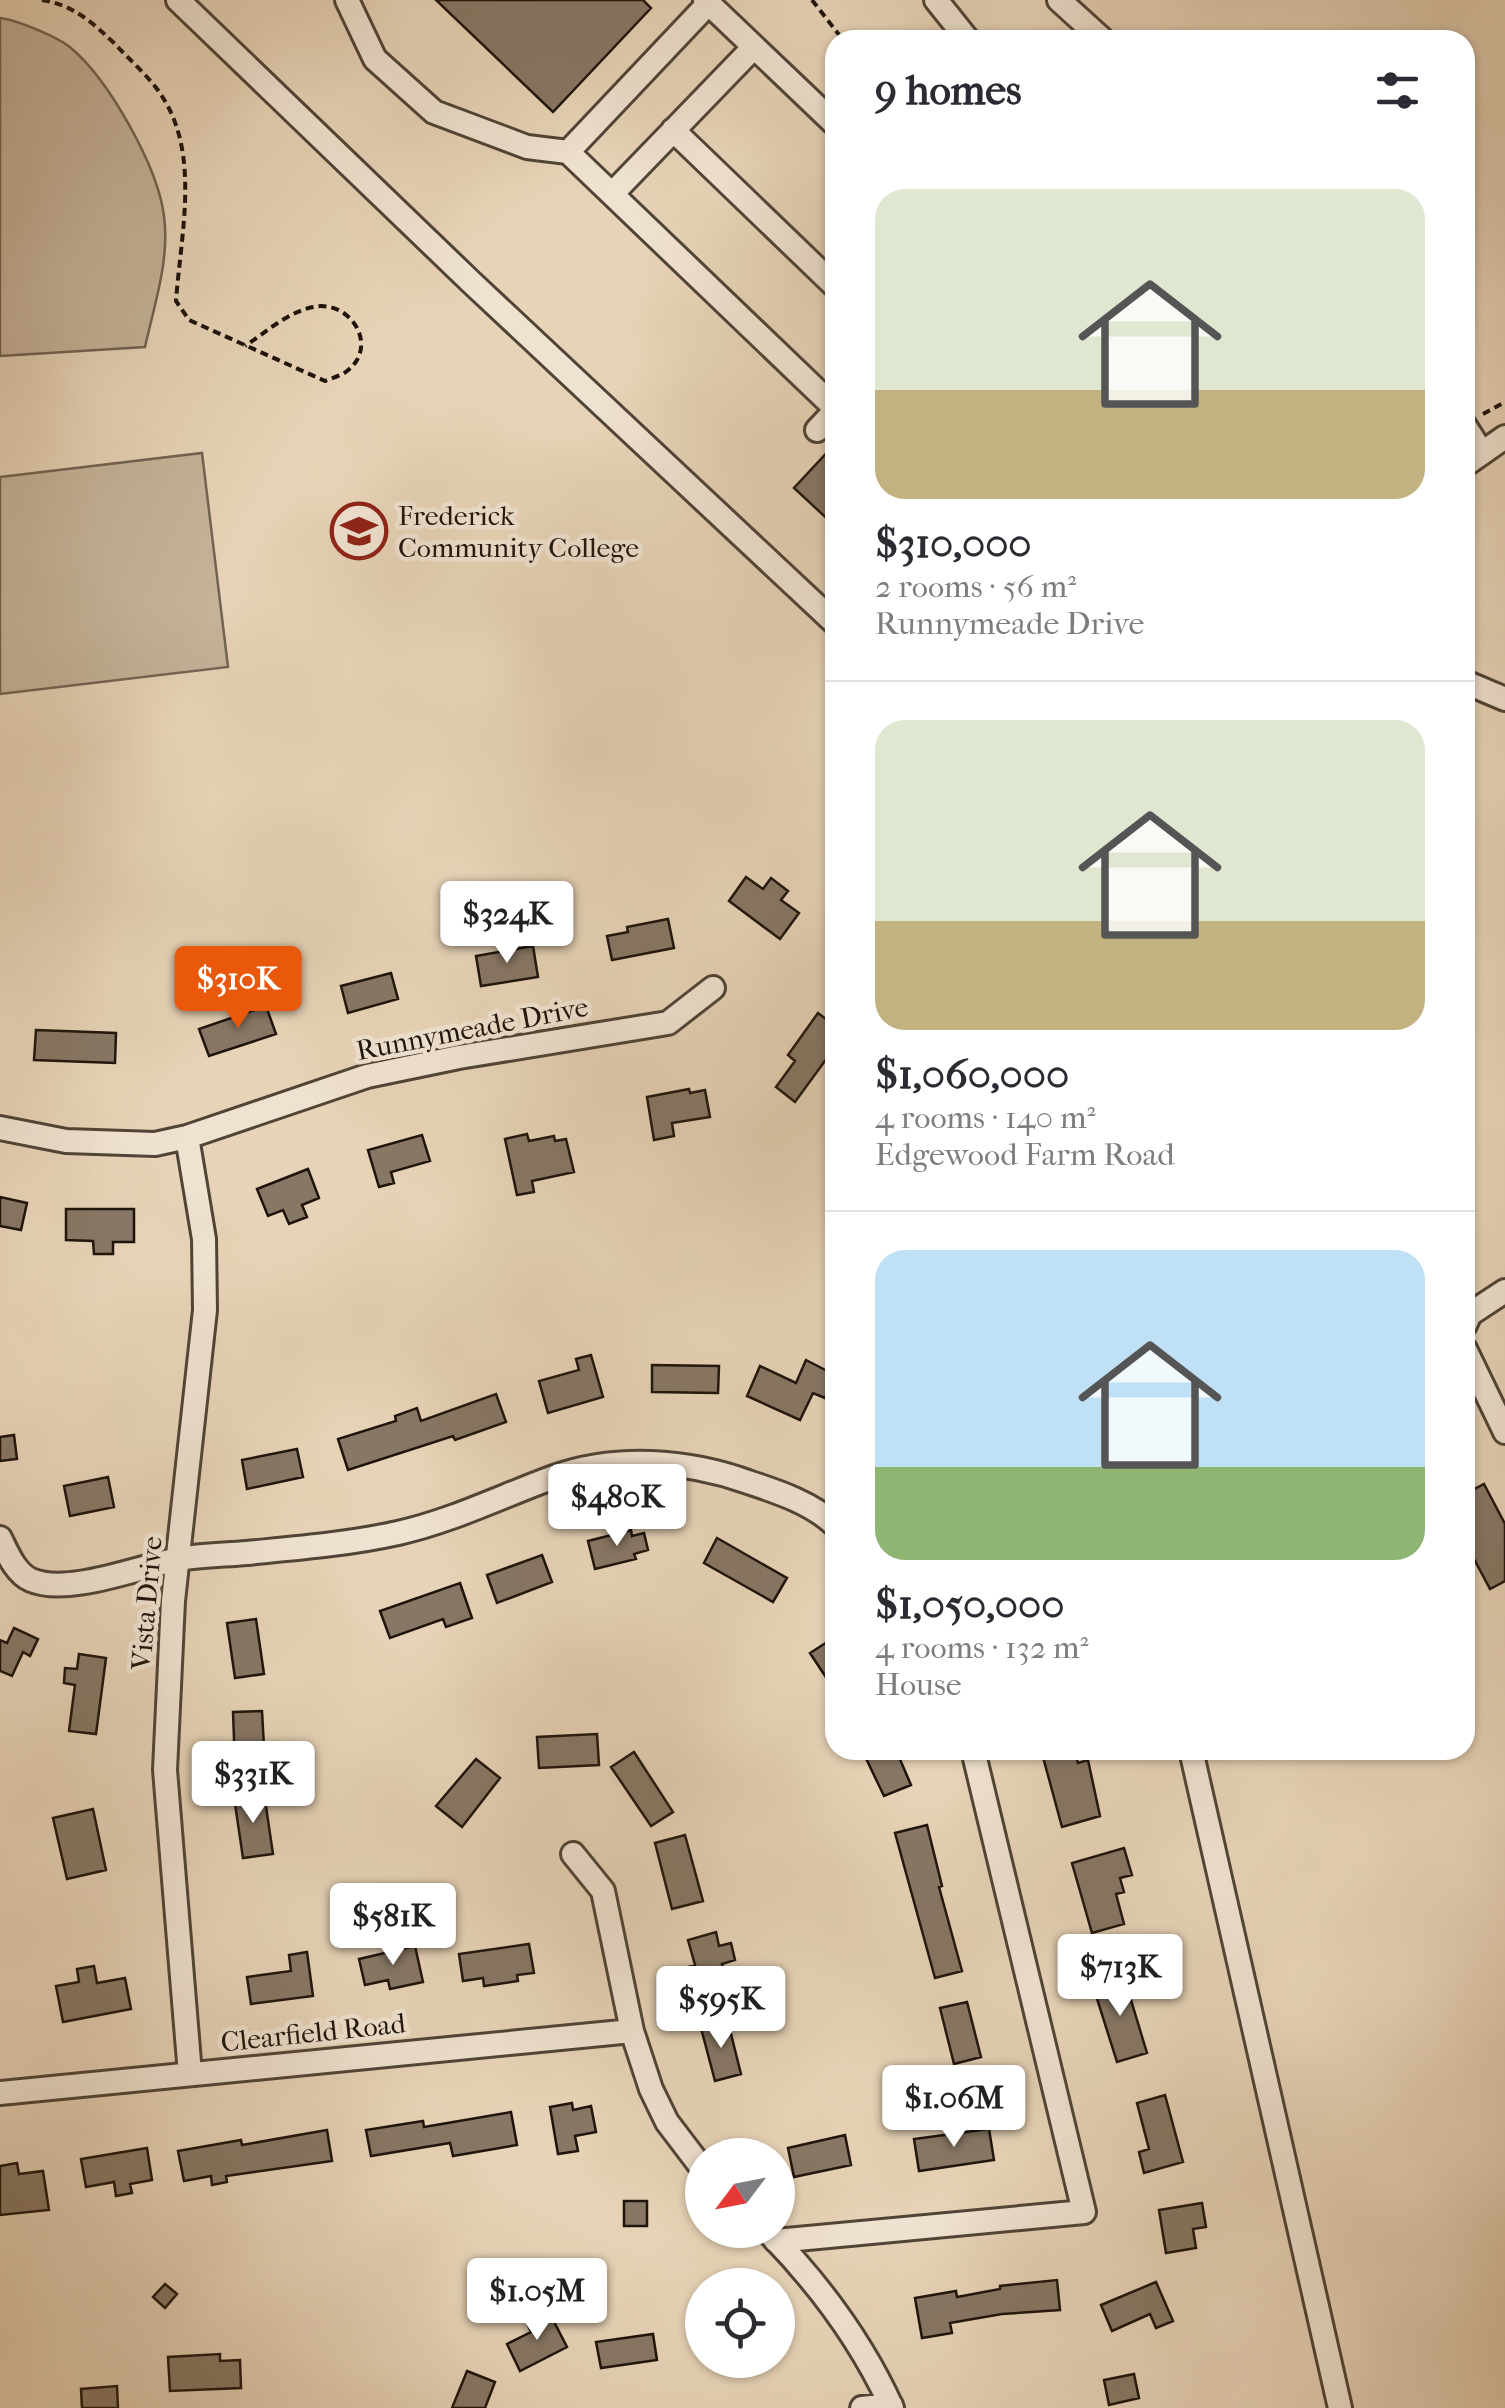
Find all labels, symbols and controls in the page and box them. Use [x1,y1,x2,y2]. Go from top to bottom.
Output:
icon: filters [1370,63,1425,118]
text: 9 homes [875,66,1022,115]
icon: home [1060,254,1240,434]
place label: Frederick Community College [398,499,639,564]
school or university icon: Frederick Community College [329,501,389,561]
text: $310,000 [875,519,1031,568]
text: 2 rooms · 56 m² [875,568,1076,605]
text: Runnymeade Drive [875,605,1144,642]
icon: home [1060,785,1240,965]
pin: $324K [437,881,577,966]
text: $324K [462,895,552,932]
pin: $310K [168,946,308,1031]
text: $310K [197,960,279,997]
street label: Runnymeade Drive [353,990,591,1067]
text: $1,060,000 [875,1050,1069,1099]
text: 4 rooms · 140 m² [875,1099,1096,1136]
text: Edgewood Farm Road [875,1136,1175,1173]
icon: home [1060,1315,1240,1495]
pin: $480K [547,1464,687,1549]
text: $480K [570,1478,664,1515]
street label: Vista Drive [124,1535,169,1672]
text: $1,050,000 [875,1580,1064,1629]
text: 4 rooms · 132 m² [875,1629,1089,1666]
text: House [875,1666,962,1703]
pin: $331K [183,1741,323,1826]
text: $331K [214,1755,292,1792]
pin: $581K [323,1883,463,1968]
text: $581K [352,1897,434,1934]
pin: $713K [1050,1934,1190,2019]
text: $713K [1080,1948,1160,1985]
pin: $595K [651,1966,791,2051]
text: $595K [678,1980,764,2017]
street label: Clearfield Road [219,2006,408,2059]
pin: $1.06M [873,2065,1035,2150]
text: $1.06M [904,2079,1004,2116]
north arrow [685,2138,795,2248]
map controls [685,2138,795,2378]
pin: $1.05M [456,2258,618,2343]
button: locate [685,2268,795,2378]
text: $1.05M [489,2272,585,2309]

